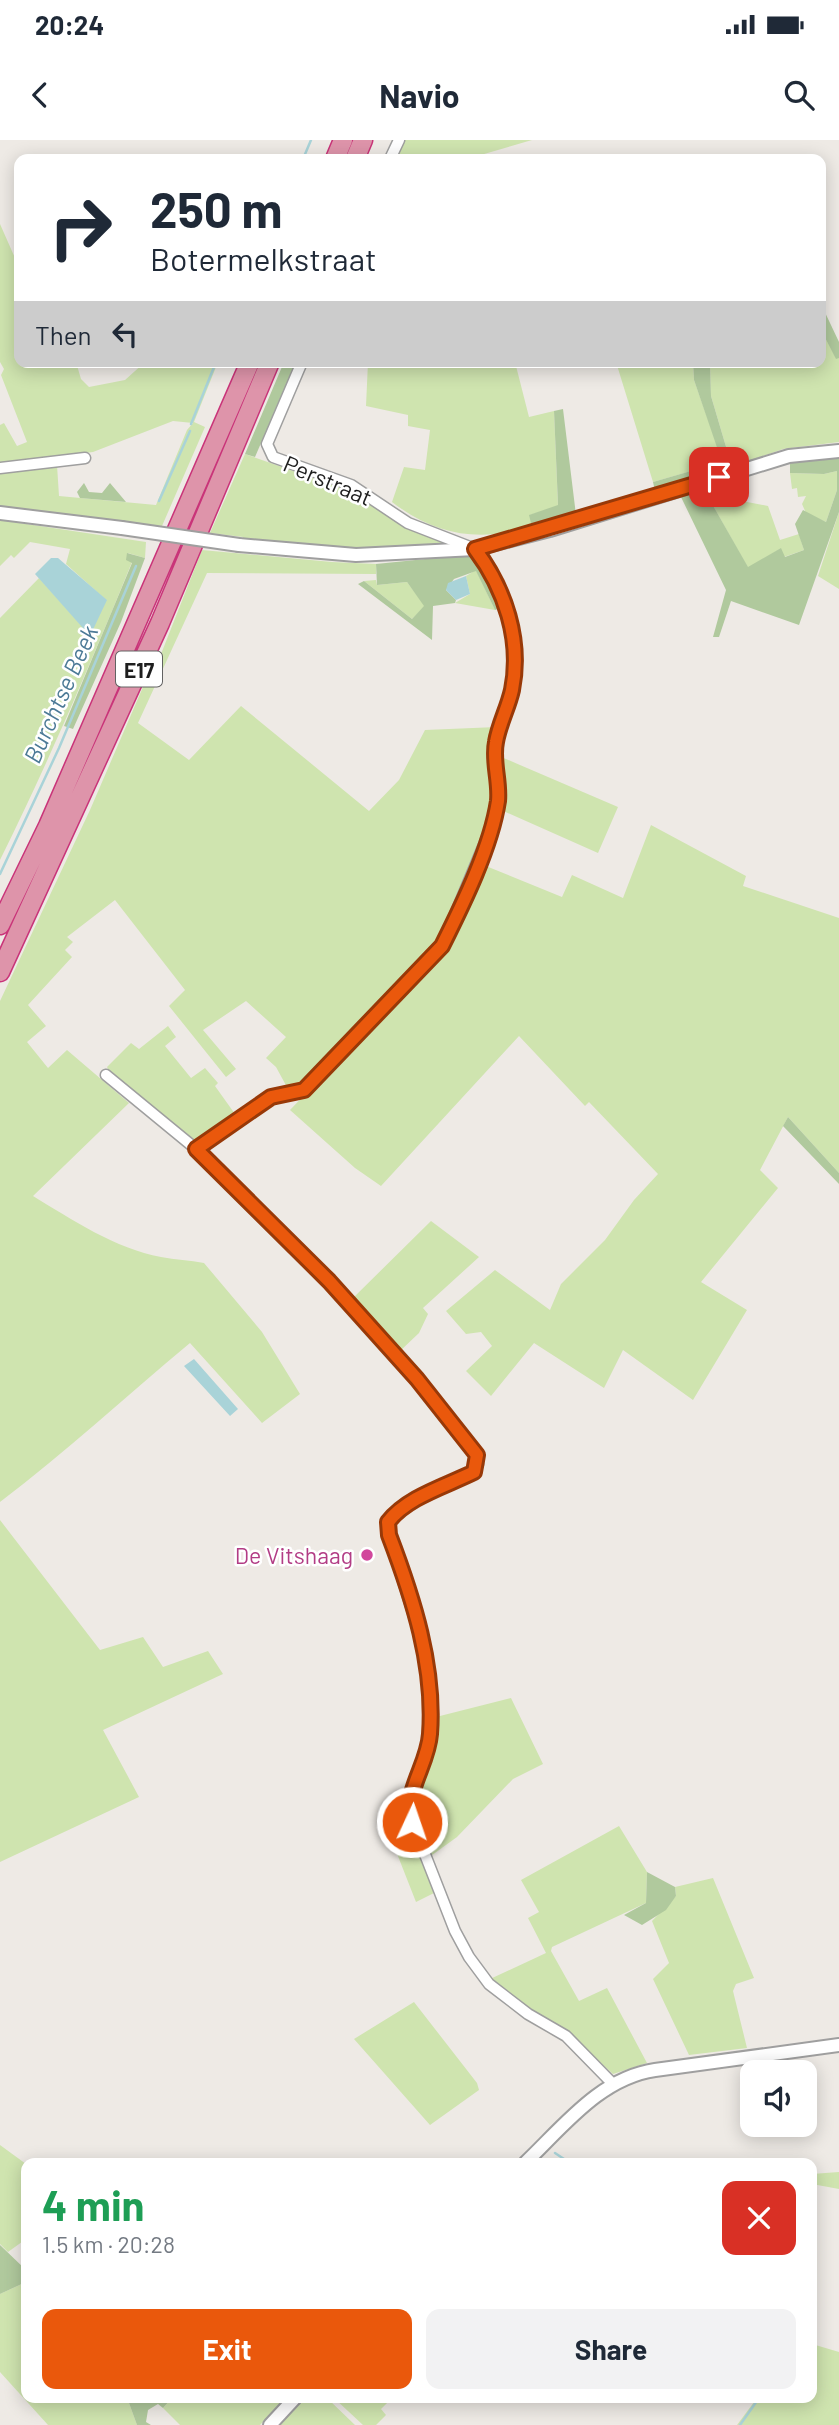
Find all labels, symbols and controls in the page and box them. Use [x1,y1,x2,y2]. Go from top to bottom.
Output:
text: 20:24 [35,9,104,40]
icon: back [21,76,59,114]
text: Navio [379,76,460,114]
icon: search [780,76,818,114]
text: 250 m [150,179,283,238]
icon: right [35,182,126,273]
text: Botermelkstraat [150,239,377,277]
icon: left [106,315,144,353]
text: Then [35,319,92,350]
pin [689,447,749,507]
street label: Perstraat [280,449,376,511]
icon: arrive [700,458,738,496]
water label: Burchtse Beek [17,620,103,767]
road number: E17 [116,652,162,686]
place label: De Vitshaag [235,1541,353,1569]
marker: De Vitshaag [359,1547,375,1563]
position arrow [375,1785,449,1859]
map controls [740,2060,817,2137]
button: sound [740,2060,817,2137]
text: 4 min [42,2179,145,2229]
button: close [722,2181,796,2255]
text: 1.5 km · 20:28 [42,2230,175,2258]
button: Exit [42,2309,412,2389]
button: Share [426,2309,796,2389]

